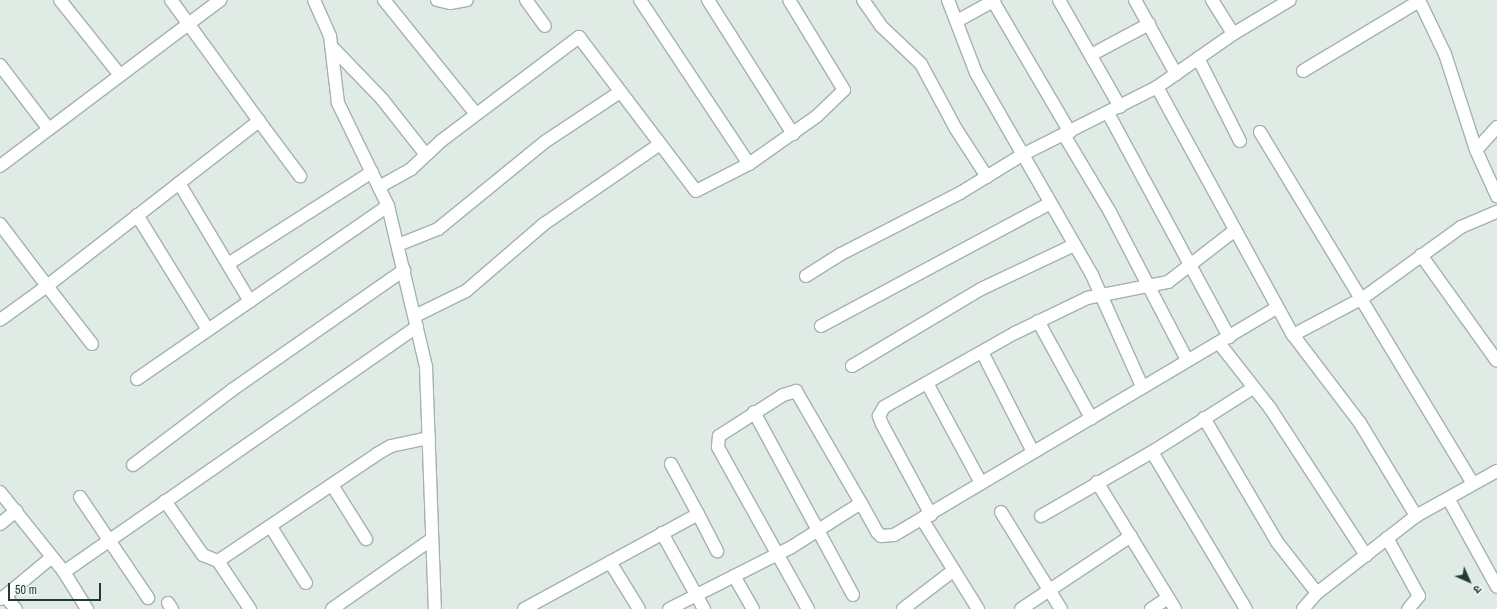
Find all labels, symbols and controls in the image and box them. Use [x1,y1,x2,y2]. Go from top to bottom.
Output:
north arrow [1449,561,1489,601]
scale bar [10,575,103,601]
text: 50 m [15,582,37,598]
text: उ [1470,582,1485,597]

